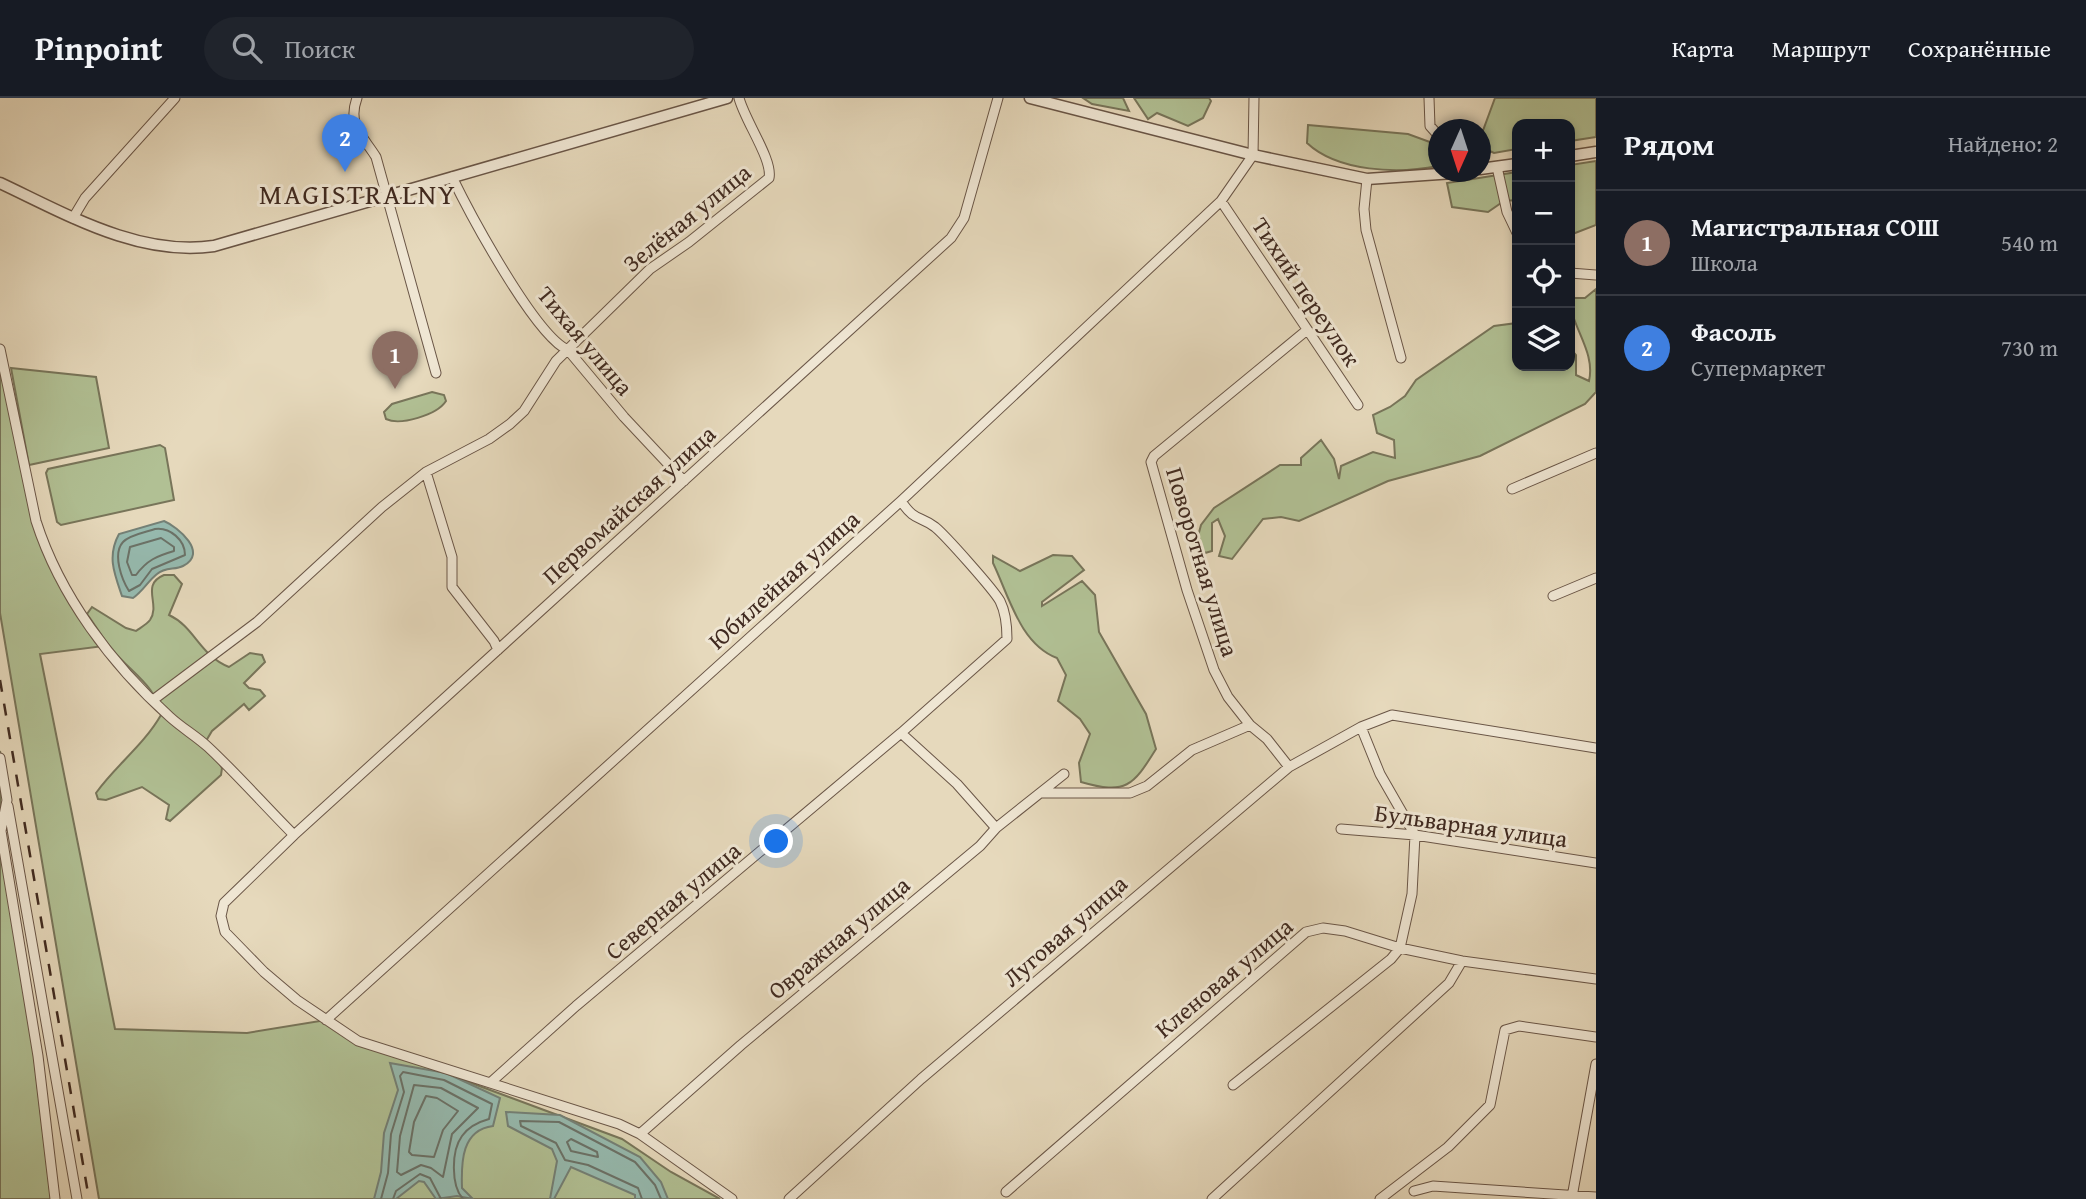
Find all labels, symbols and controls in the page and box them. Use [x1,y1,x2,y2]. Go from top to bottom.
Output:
search box [204,17,694,80]
text: Pinpoint [35,24,162,72]
icon: search [228,29,266,67]
text: Поиск [284,29,355,68]
text: Карта [1672,31,1734,66]
text: Маршрут [1772,31,1870,66]
text: Сохранённые [1908,31,2051,66]
pin: 2 [322,114,368,172]
north arrow [1428,119,1491,182]
map controls [1512,119,1575,371]
button: + [1512,119,1575,182]
text: Рядом [1624,122,1715,166]
text: Найдено: 2 [1948,127,2058,160]
street label: Зелёная улица [615,155,759,280]
district label: MAGISTRALNY [259,173,457,214]
button: − [1512,182,1575,245]
text: Магистральная СОШ [1691,207,1939,246]
street label: Тихий переулок [1244,210,1370,374]
text: 1 [1641,226,1653,259]
text: 540 m [2001,226,2058,259]
button: locate [1512,245,1575,308]
text: Школа [1691,246,1758,279]
street label: Тихая улица [529,278,642,404]
button: layers [1512,308,1575,371]
text: Фасоль [1691,312,1777,351]
pin: 1 [372,331,418,389]
text: 2 [1641,331,1653,364]
text: 730 m [2001,331,2058,364]
text: Супермаркет [1691,351,1825,384]
street label: Первомайская улица [534,417,724,592]
street label: Поворотная улица [1157,463,1248,661]
street label: Юбилейная улица [700,502,868,657]
street label: Бульварная улица [1373,795,1570,856]
your location [759,824,793,858]
street label: Северная улица [597,833,749,968]
street label: Луговая улица [995,866,1135,995]
street label: Овражная улица [760,867,918,1008]
street label: Кленовая улица [1147,909,1301,1046]

